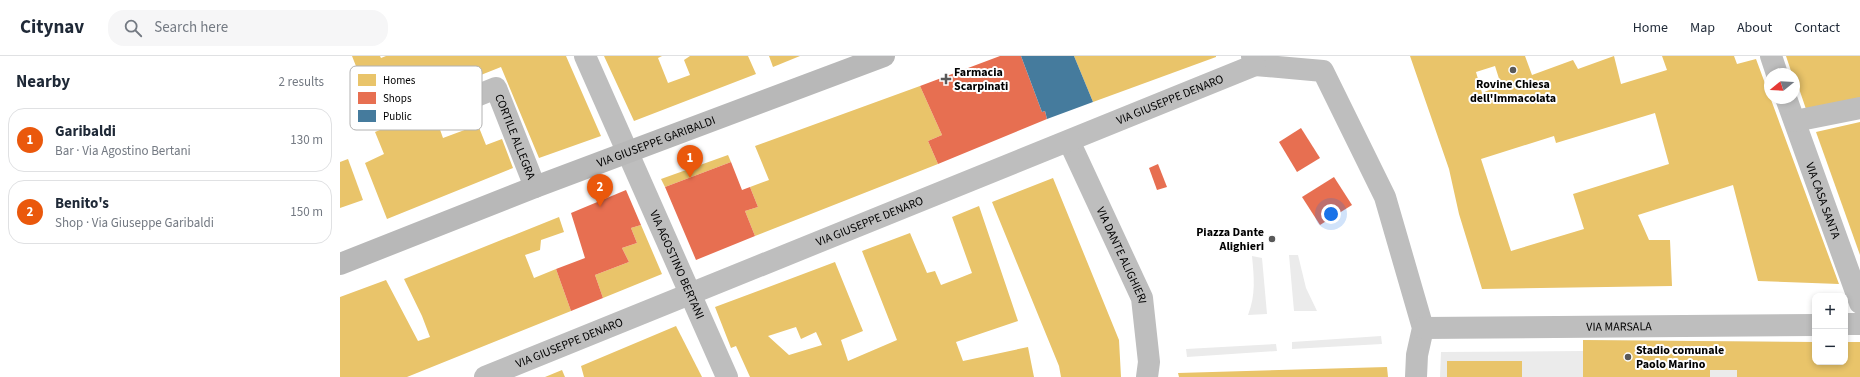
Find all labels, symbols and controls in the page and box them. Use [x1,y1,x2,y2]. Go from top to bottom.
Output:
search box [108,10,388,46]
text: Citynav [20,14,84,41]
icon: search [122,17,144,39]
text: Search here [154,17,228,38]
text: Home [1633,18,1668,38]
text: Map [1690,18,1715,38]
text: About [1737,18,1772,38]
text: Contact [1794,18,1840,38]
place label: Farmacia Scarpinati [954,64,1008,95]
marker: Rovine Chiesa dell'Immacolata [1508,65,1518,75]
legend [350,66,482,130]
north arrow [1764,68,1800,104]
text: Nearby [16,70,70,94]
street label: VIA GIUSEPPE DENARO [1114,70,1226,129]
text: 2 results [279,73,324,91]
text: Homes [383,73,416,88]
marker: Farmacia Scarpinati [941,74,951,84]
place label: Rovine Chiesa dell'Immacolata [1470,76,1556,107]
text: Shops [383,91,412,106]
street label: CORTILE ALLEGRA [491,91,540,182]
text: Public [383,109,412,124]
street label: VIA GIUSEPPE GARIBALDI [594,112,718,172]
text: Garibaldi [55,121,116,142]
text: 1 [27,131,33,149]
text: 130 m [290,131,323,149]
text: Bar · Via Agostino Bertani [55,142,191,160]
pin: 1 [677,145,703,178]
street label: VIA CASA SANTA [1801,160,1845,242]
pin: 2 [587,174,613,207]
street label: VIA GIUSEPPE DENARO [813,192,926,251]
text: Benito's [55,193,109,214]
text: 2 [27,203,33,221]
text: 150 m [290,203,323,221]
street label: VIA DANTE ALIGHIERI [1092,204,1151,304]
your location [1321,204,1341,224]
street label: VIA AGOSTINO BERTANI [646,207,709,322]
text: Shop · Via Giuseppe Garibaldi [55,214,214,232]
place label: Piazza Dante Alighieri [1196,224,1264,255]
marker: Piazza Dante Alighieri [1267,234,1277,244]
map controls [1812,293,1848,365]
button: + [1812,293,1848,329]
street label: VIA GIUSEPPE DENARO [513,313,626,372]
street label: VIA MARSALA [1586,318,1652,335]
button: − [1812,329,1848,365]
place label: Stadio comunale Paolo Marino [1636,342,1724,373]
marker: Stadio comunale Paolo Marino [1623,352,1633,362]

